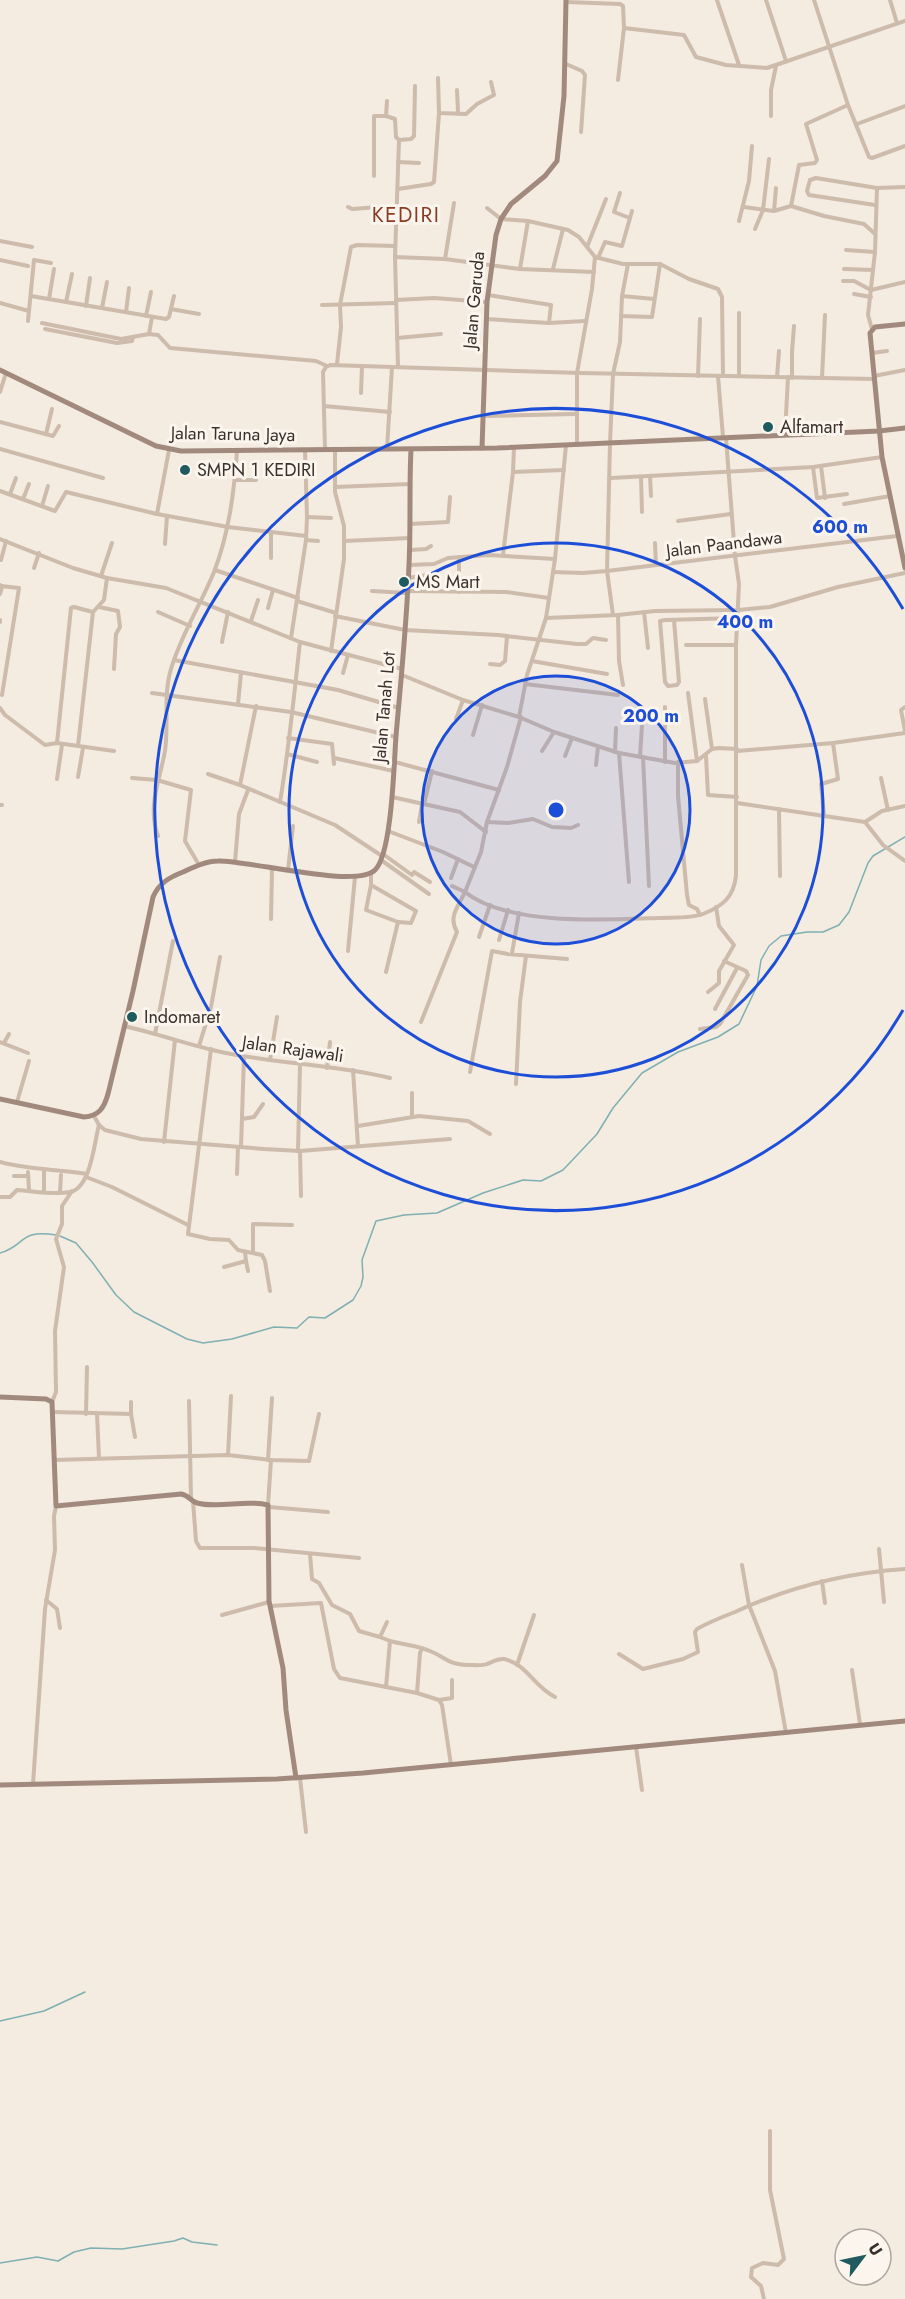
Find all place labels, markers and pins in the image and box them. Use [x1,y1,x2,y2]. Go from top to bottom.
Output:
place label: Alfamart [780,414,844,440]
marker: Alfamart [761,420,775,434]
place label: SMPN 1 KEDIRI [197,457,315,483]
marker: SMPN 1 KEDIRI [178,463,192,477]
place label: MS Mart [416,569,480,595]
marker: MS Mart [397,575,411,589]
centre of rings [546,800,566,820]
place label: Indomaret [144,1004,221,1030]
marker: Indomaret [125,1010,139,1024]

